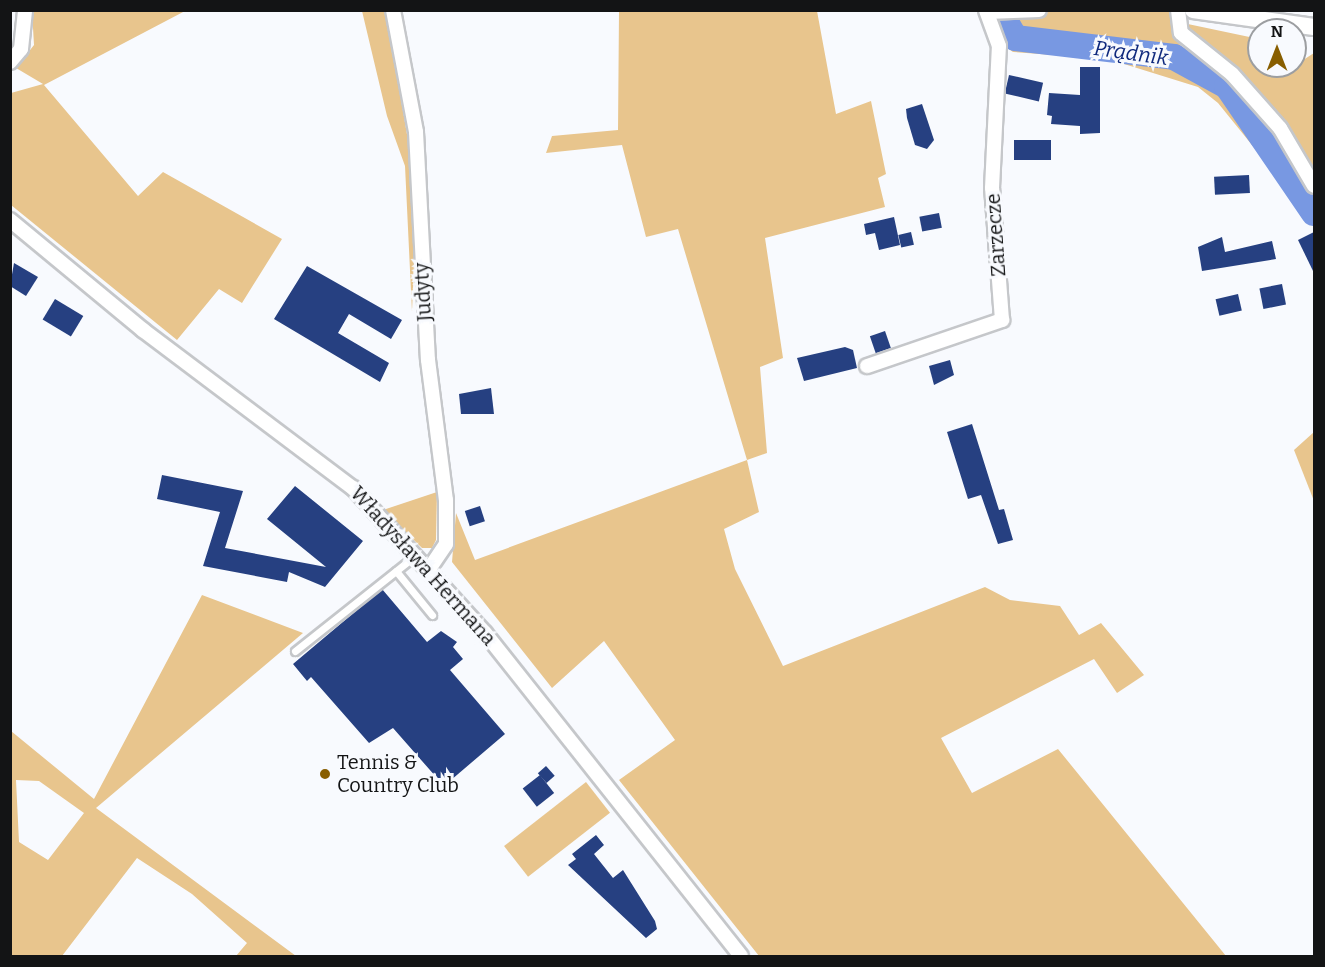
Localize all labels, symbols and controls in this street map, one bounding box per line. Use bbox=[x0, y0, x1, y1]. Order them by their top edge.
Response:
north arrow bbox=[1247, 18, 1307, 78]
text: N bbox=[1271, 22, 1283, 41]
water label: Prądnik bbox=[1092, 35, 1170, 71]
street label: Zarzecze bbox=[981, 193, 1011, 277]
street label: Judyty bbox=[409, 262, 437, 322]
street label: Władysława Hermana bbox=[345, 482, 501, 650]
place label: Tennis & Country Club bbox=[337, 750, 459, 797]
marker: Tennis & Country Club bbox=[318, 767, 332, 781]

